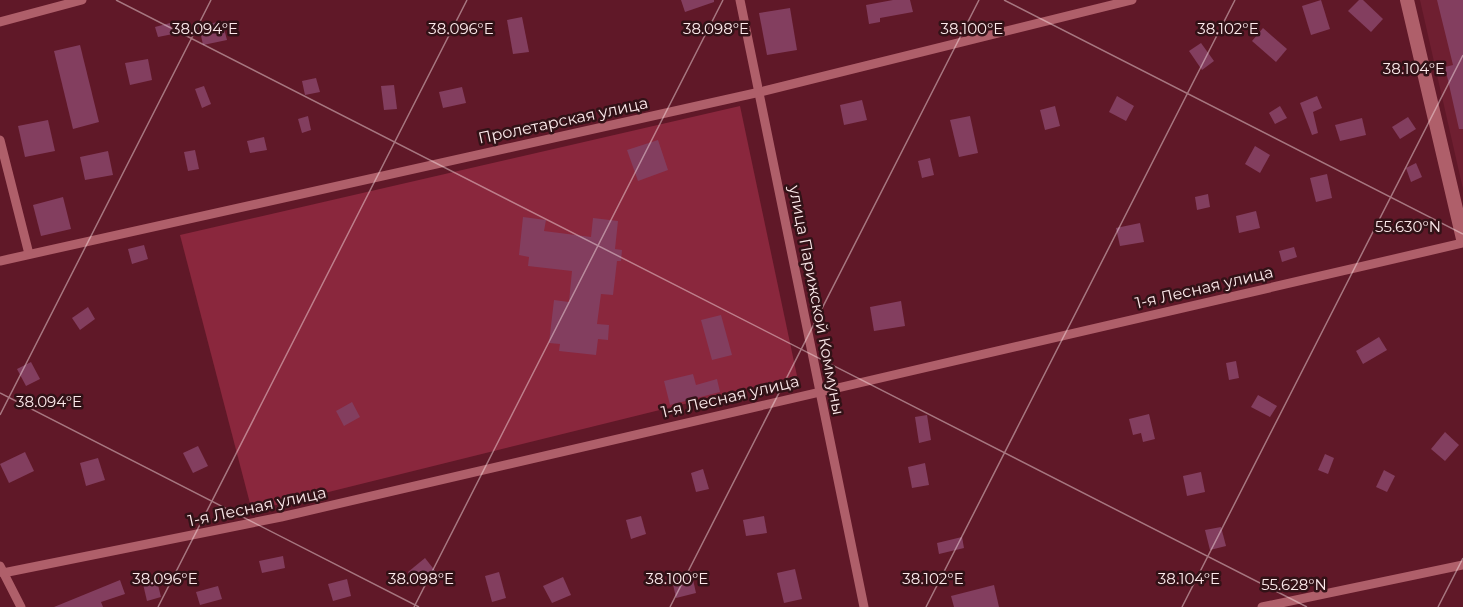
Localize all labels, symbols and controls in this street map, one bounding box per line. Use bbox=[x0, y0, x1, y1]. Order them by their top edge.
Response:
text: 38.094°E bbox=[172, 19, 238, 38]
text: 38.096°E bbox=[428, 19, 494, 38]
text: 38.098°E bbox=[683, 19, 749, 38]
text: 38.100°E bbox=[941, 19, 1003, 38]
text: 38.102°E bbox=[1197, 19, 1259, 38]
text: 38.104°E bbox=[1383, 59, 1445, 78]
street label: Пролетарская улица bbox=[476, 93, 650, 148]
street label: улица Парижской Коммуны bbox=[785, 183, 848, 417]
text: 55.630°N bbox=[1375, 217, 1441, 236]
street label: 1-я Лесная улица bbox=[1133, 262, 1275, 313]
street label: 1-я Лесная улица bbox=[659, 371, 801, 422]
text: 38.094°E bbox=[16, 392, 82, 411]
street label: 1-я Лесная улица bbox=[186, 483, 328, 530]
text: 38.096°E bbox=[132, 569, 198, 588]
text: 38.098°E bbox=[388, 569, 454, 588]
text: 38.100°E bbox=[646, 569, 708, 588]
text: 38.102°E bbox=[902, 569, 964, 588]
text: 38.104°E bbox=[1158, 569, 1220, 588]
text: 55.628°N bbox=[1261, 575, 1327, 594]

